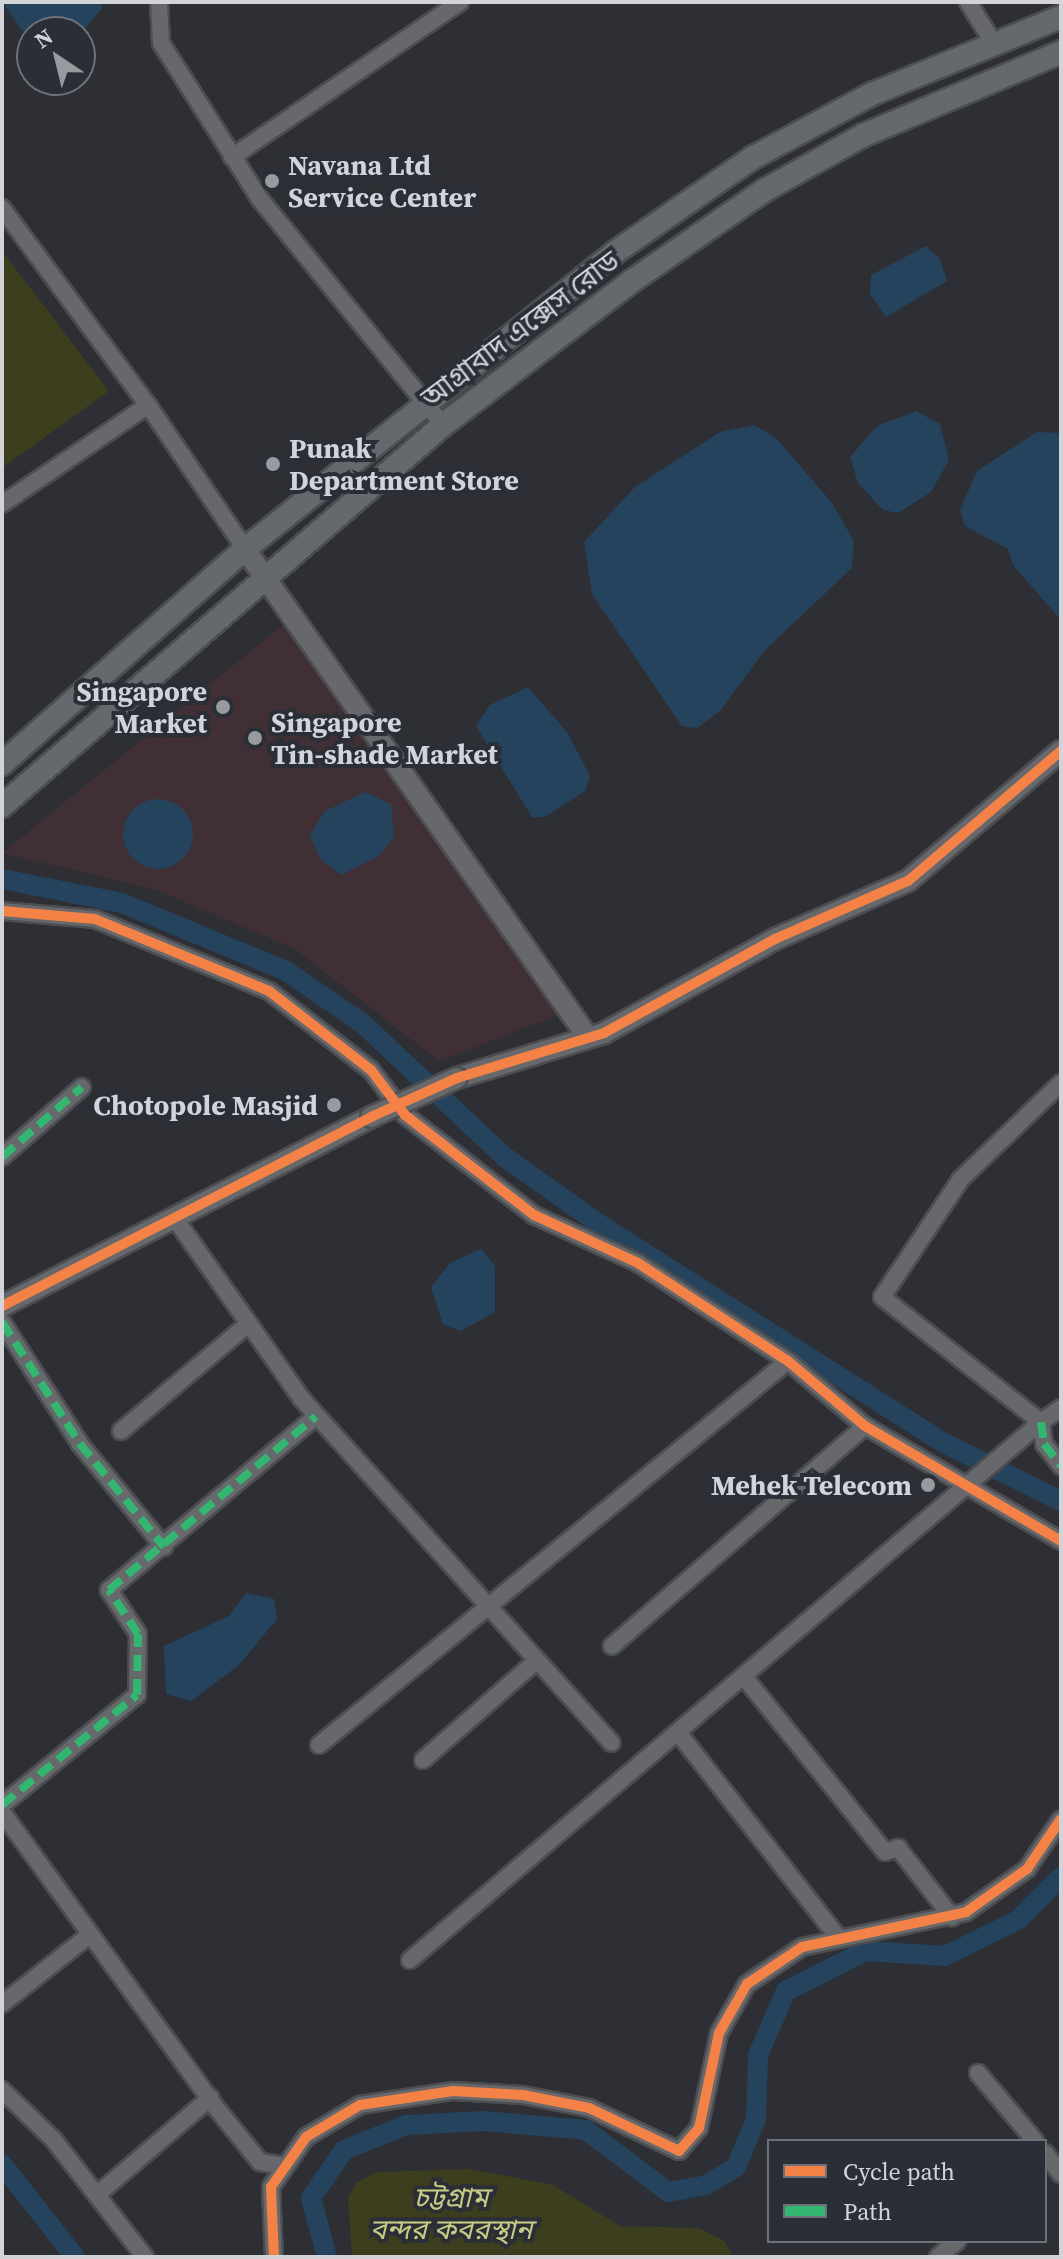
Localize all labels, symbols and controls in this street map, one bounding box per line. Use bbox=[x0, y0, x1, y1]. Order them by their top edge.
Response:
north arrow bbox=[16, 16, 96, 96]
text: N bbox=[28, 21, 59, 55]
place label: Navana Ltd Service Center bbox=[288, 148, 476, 214]
marker: Navana Ltd Service Center bbox=[263, 172, 281, 190]
street label: আগ্রাবাদ এক্সেস রোড bbox=[414, 244, 626, 414]
place label: Punak Department Store bbox=[289, 431, 519, 497]
marker: Punak Department Store bbox=[264, 455, 282, 473]
place label: Singapore Market bbox=[76, 674, 207, 740]
marker: Singapore Market bbox=[214, 698, 232, 716]
place label: Singapore Tin-shade Market bbox=[271, 705, 498, 771]
marker: Singapore Tin-shade Market bbox=[246, 729, 264, 747]
place label: Chotopole Masjid bbox=[93, 1088, 318, 1122]
marker: Chotopole Masjid bbox=[325, 1096, 343, 1114]
place label: Mehek Telecom bbox=[711, 1468, 912, 1502]
marker: Mehek Telecom bbox=[919, 1476, 937, 1494]
legend bbox=[767, 2139, 1047, 2243]
text: Cycle path bbox=[843, 2155, 955, 2188]
park label: চট্টগ্রাম বন্দর কবরস্থান bbox=[370, 2180, 532, 2246]
text: Path bbox=[843, 2195, 892, 2228]

